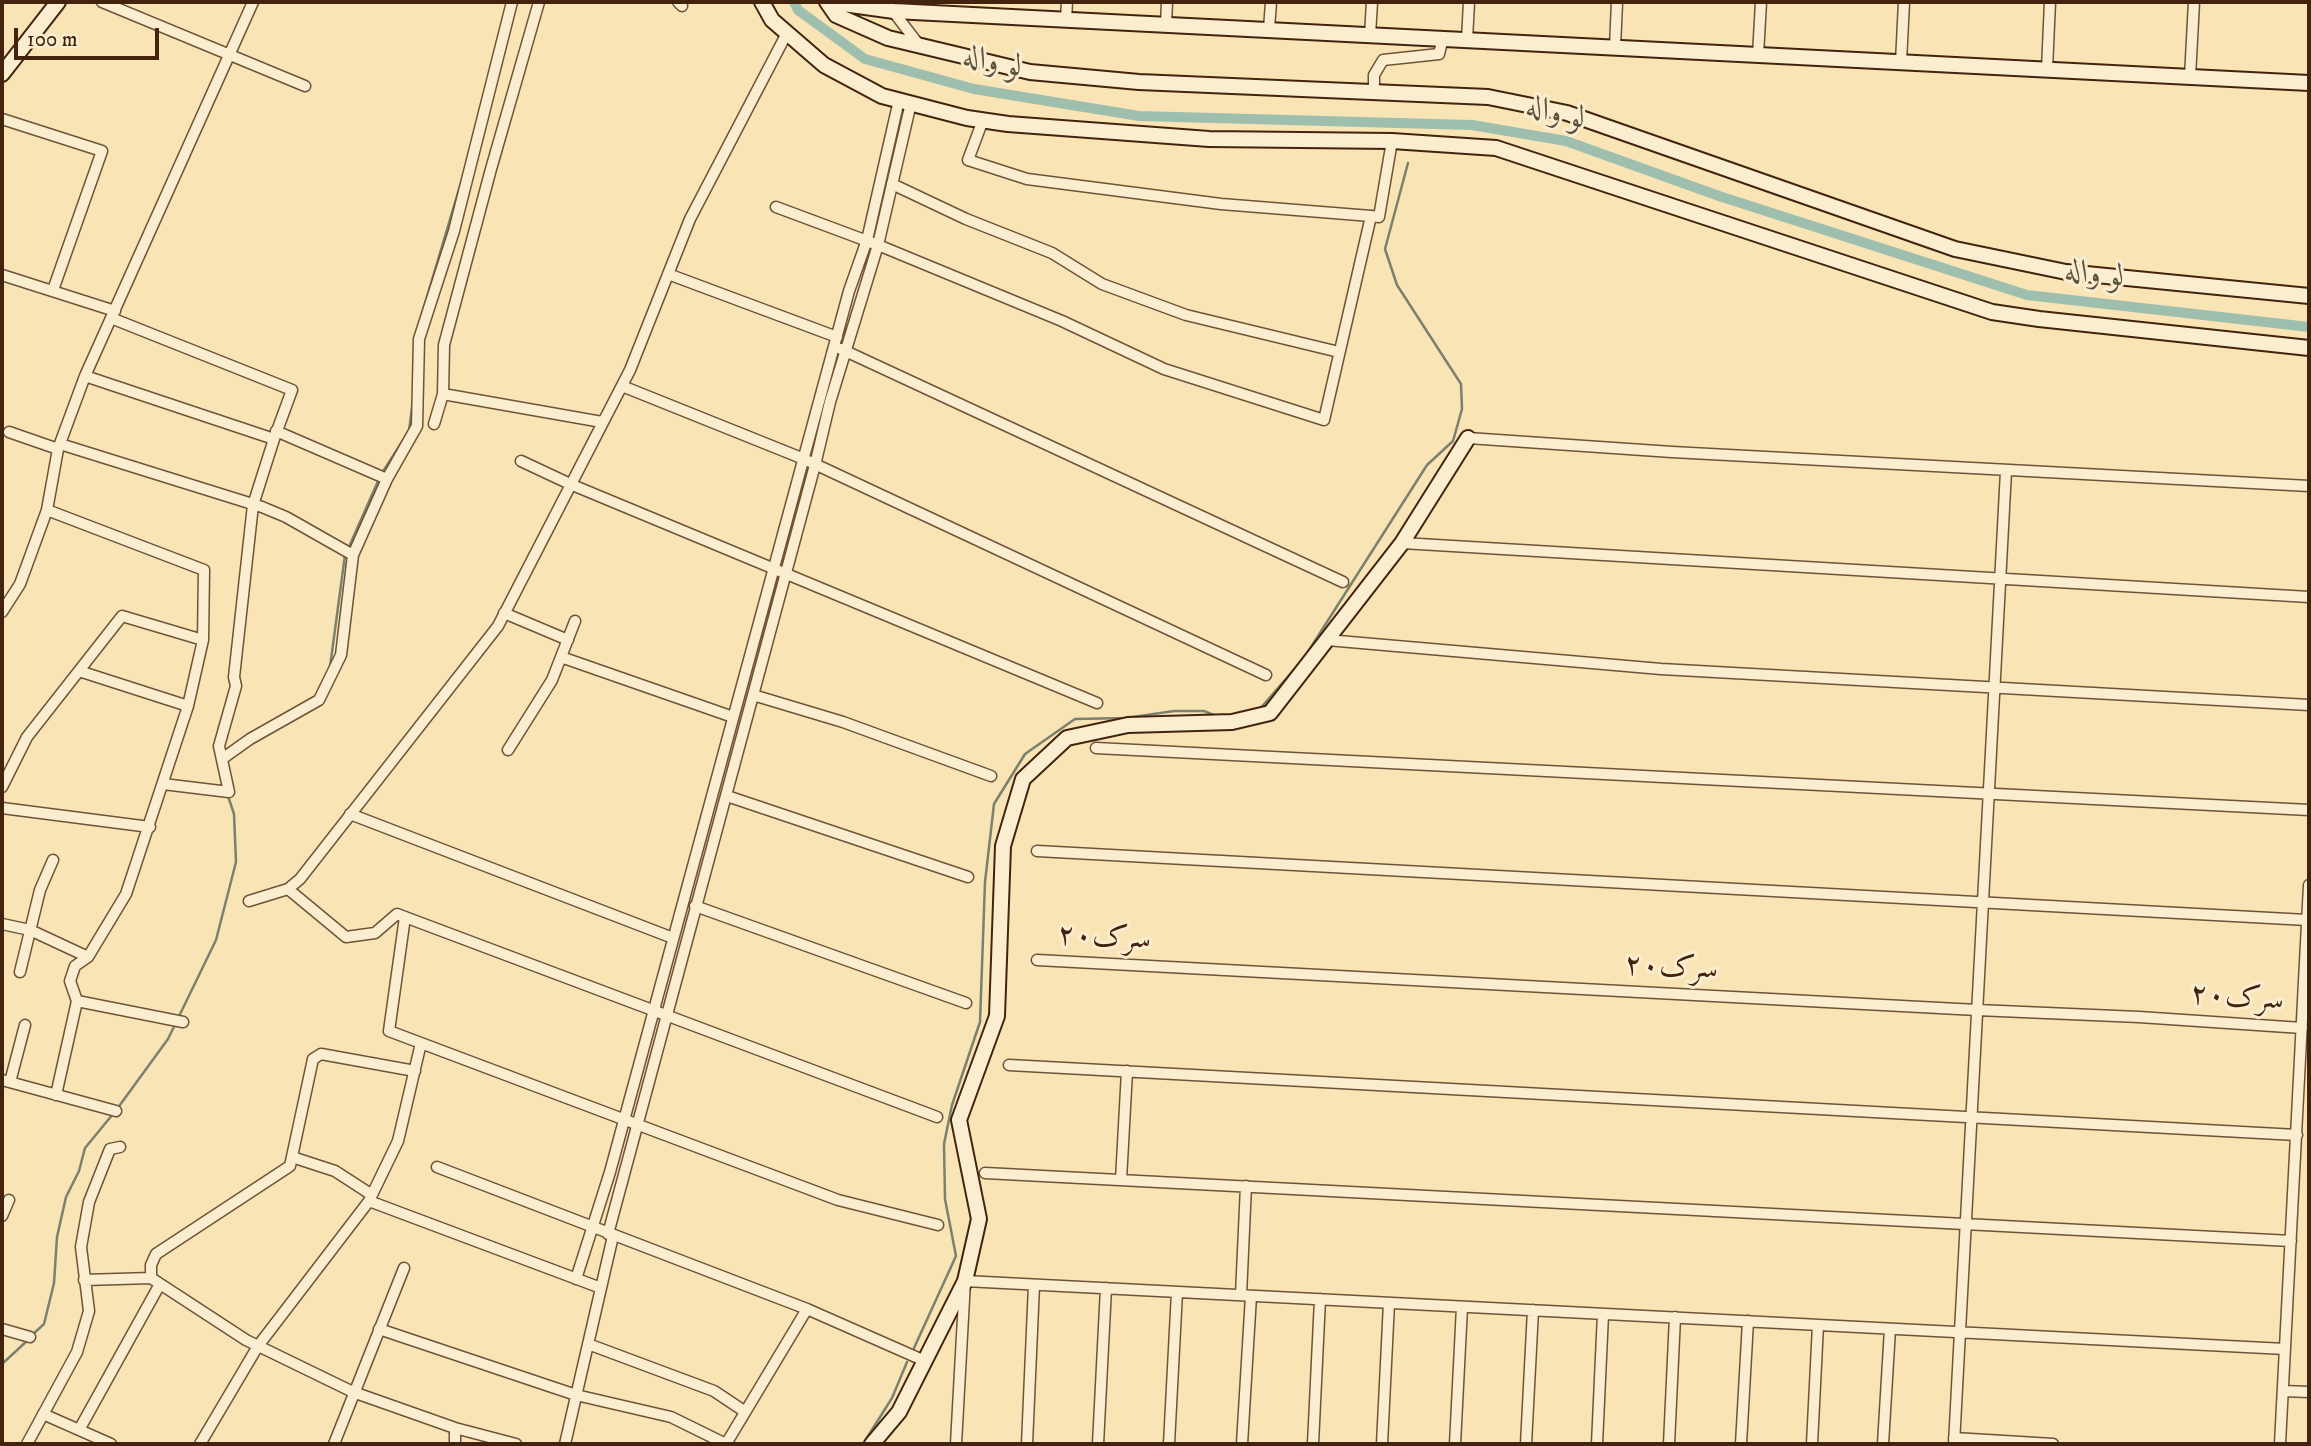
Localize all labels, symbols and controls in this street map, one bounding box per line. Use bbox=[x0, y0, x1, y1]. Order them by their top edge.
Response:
scale bar bbox=[18, 14, 163, 58]
text: 100 m bbox=[27, 27, 78, 53]
water label: لو واله bbox=[959, 39, 1027, 89]
water label: لو واله bbox=[1522, 89, 1590, 141]
water label: لو واله bbox=[2063, 254, 2127, 298]
street label: سرک۲۰ bbox=[1056, 919, 1152, 959]
street label: سرک۲۰ bbox=[1623, 949, 1719, 989]
street label: سرک۲۰ bbox=[2189, 978, 2285, 1020]

